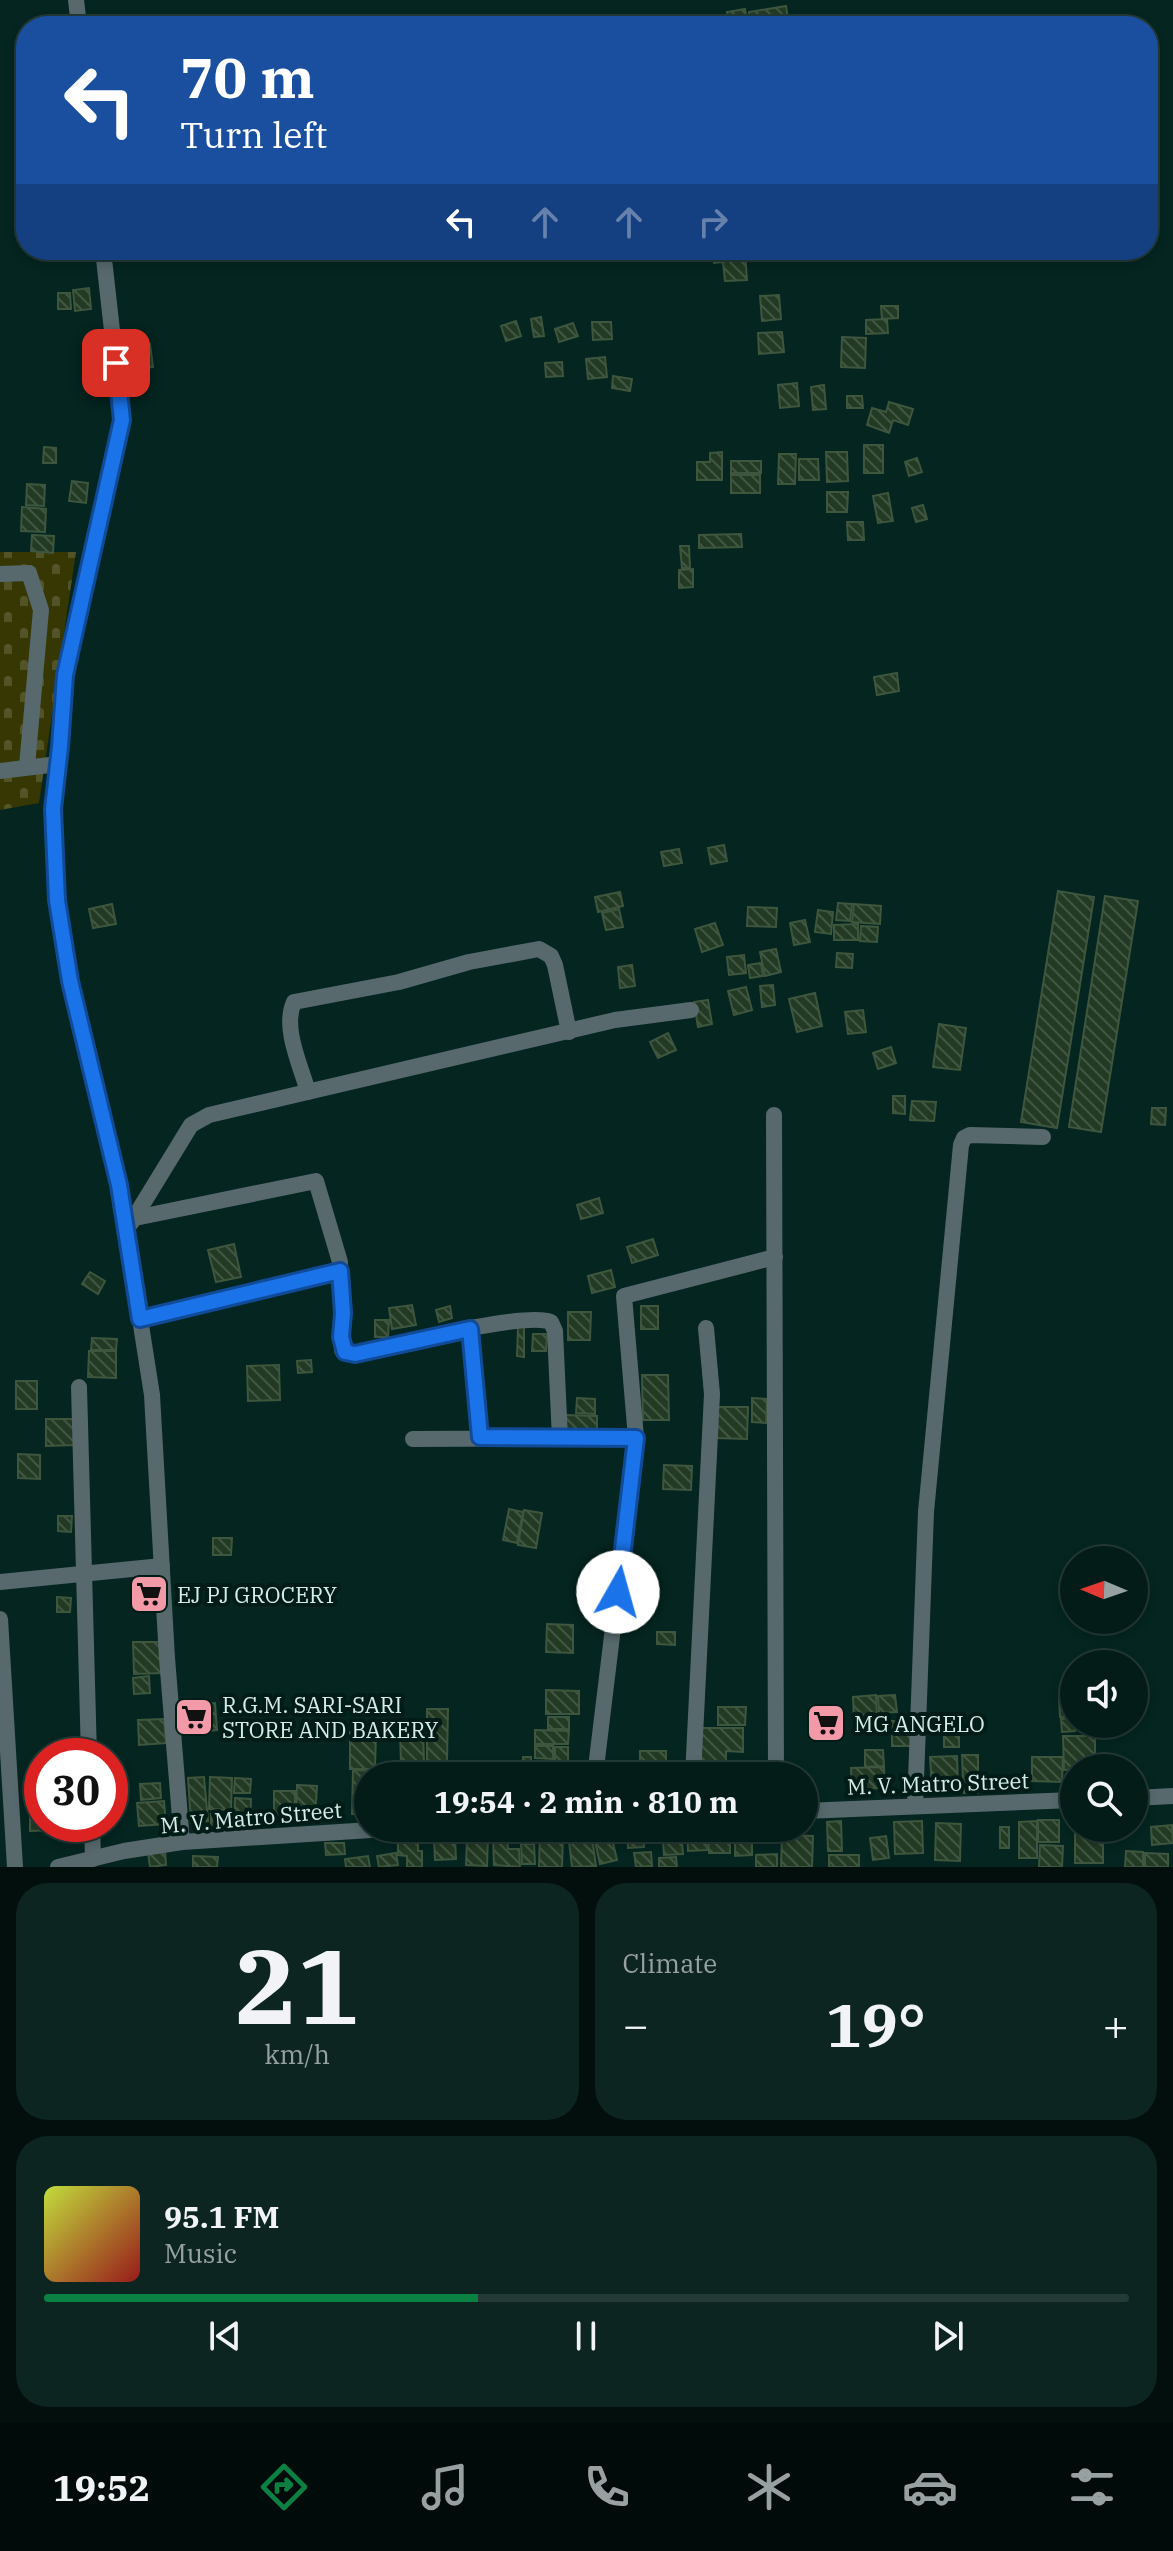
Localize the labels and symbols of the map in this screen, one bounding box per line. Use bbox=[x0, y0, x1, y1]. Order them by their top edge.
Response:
pin bbox=[82, 329, 150, 397]
north arrow bbox=[1060, 1546, 1148, 1634]
position arrow bbox=[576, 1550, 660, 1634]
supermarket icon: EJ PJ GROCERY bbox=[128, 1573, 170, 1615]
place label: EJ PJ GROCERY bbox=[177, 1580, 337, 1609]
place label: R.G.M. SARI-SARI STORE AND BAKERY bbox=[222, 1690, 438, 1744]
supermarket icon: R.G.M. SARI-SARI STORE AND BAKERY bbox=[173, 1696, 215, 1738]
supermarket icon: MG ANGELO bbox=[805, 1702, 847, 1744]
place label: MG ANGELO bbox=[854, 1709, 985, 1738]
speed limit sign: 30 bbox=[24, 1738, 128, 1842]
street label: M. V. Matro Street bbox=[847, 1765, 1030, 1801]
street label: M. V. Matro Street bbox=[159, 1795, 343, 1839]

